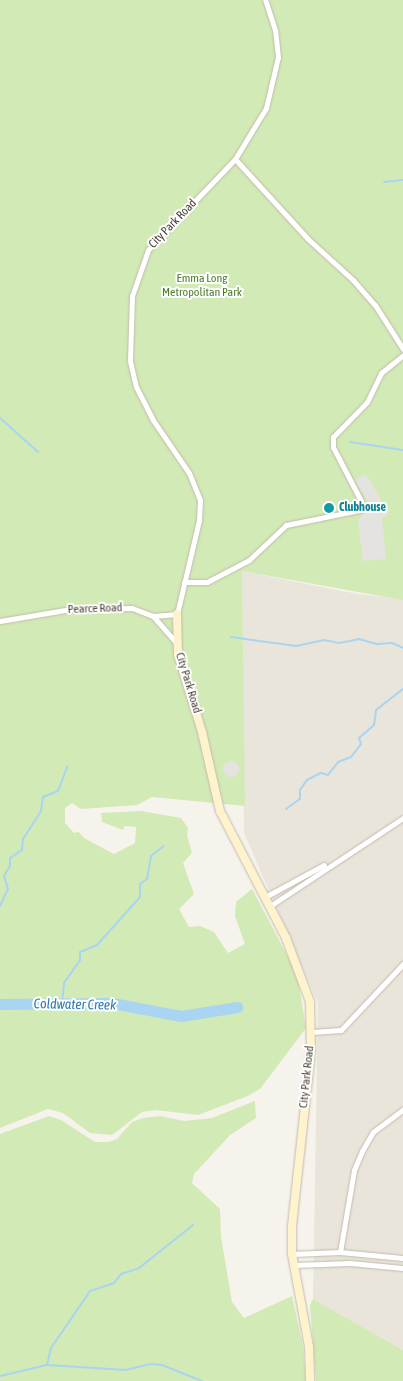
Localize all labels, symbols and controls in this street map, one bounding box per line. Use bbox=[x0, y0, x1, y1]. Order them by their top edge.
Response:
street label: City Park Road bbox=[146, 196, 200, 252]
park label: Emma Long Metropolitan Park bbox=[162, 272, 242, 300]
place label: Clubhouse bbox=[339, 501, 386, 515]
marker: Clubhouse bbox=[323, 502, 335, 514]
street label: Pearce Road bbox=[67, 601, 123, 617]
street label: City Park Road bbox=[172, 651, 204, 715]
water label: Coldwater Creek bbox=[34, 995, 116, 1013]
street label: City Park Road bbox=[297, 1045, 317, 1109]

